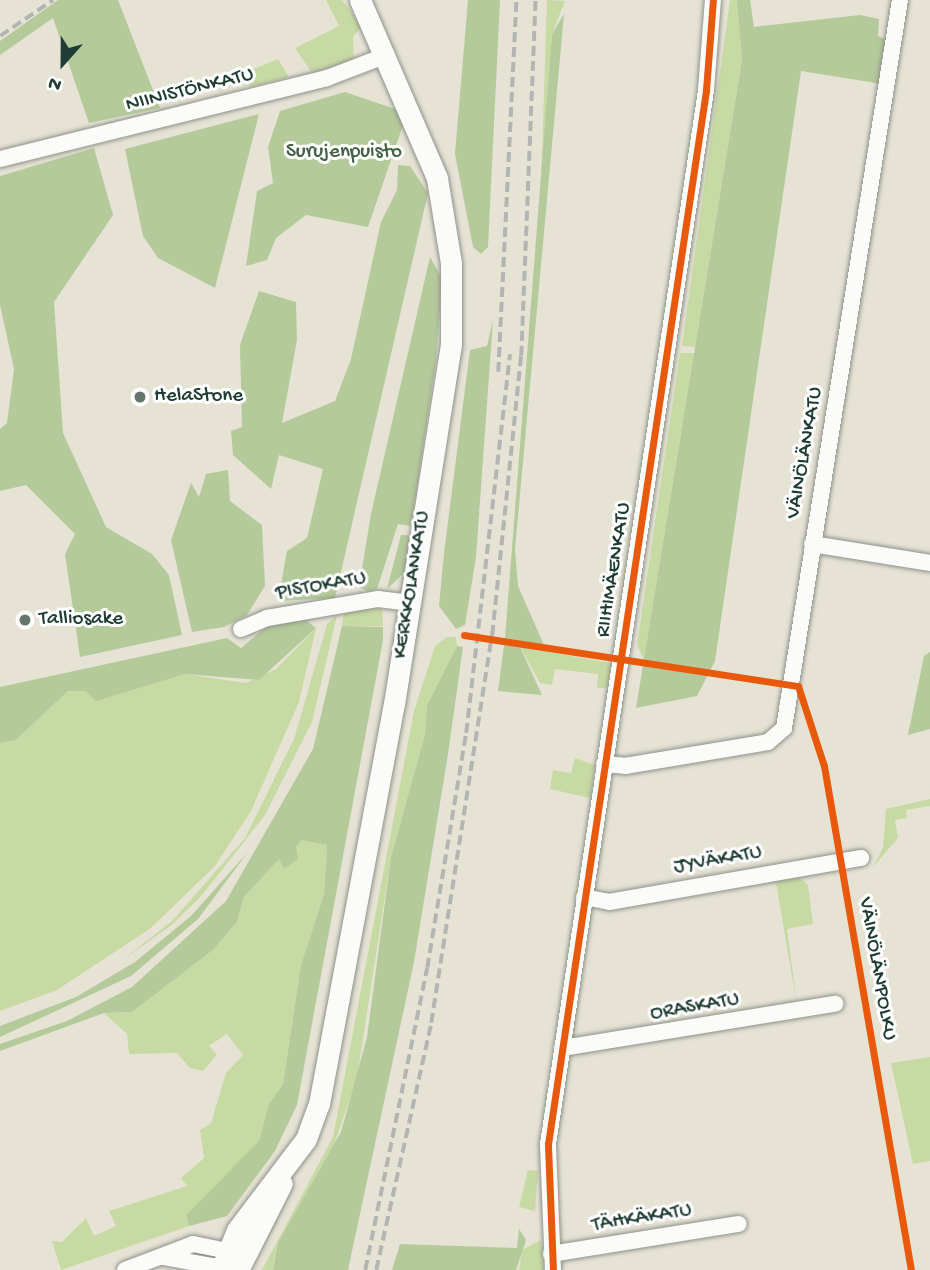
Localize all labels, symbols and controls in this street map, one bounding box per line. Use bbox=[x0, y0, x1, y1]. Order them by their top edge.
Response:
north arrow bbox=[28, 28, 98, 98]
street label: NIINISTÖNKATU bbox=[123, 63, 257, 119]
text: N bbox=[45, 70, 65, 96]
park label: Surujenpuisto bbox=[286, 140, 402, 166]
place label: HelaStone bbox=[154, 384, 243, 410]
street label: VÄINÖLÄNKATU bbox=[782, 385, 830, 521]
marker: HelaStone bbox=[132, 389, 148, 405]
street label: RIIHIMÄENKATU bbox=[592, 501, 638, 639]
street label: KERKKOLANKATU bbox=[389, 509, 437, 661]
street label: PISTOKATU bbox=[274, 567, 368, 607]
place label: Talliosake bbox=[39, 607, 123, 633]
marker: Talliosake bbox=[17, 612, 33, 628]
street label: JYVÄKATU bbox=[672, 841, 764, 881]
street label: VÄINÖLÄNPOLKU bbox=[851, 895, 901, 1043]
street label: ORASKATU bbox=[649, 988, 741, 1028]
street label: TÄHKÄKATU bbox=[590, 1199, 694, 1239]

